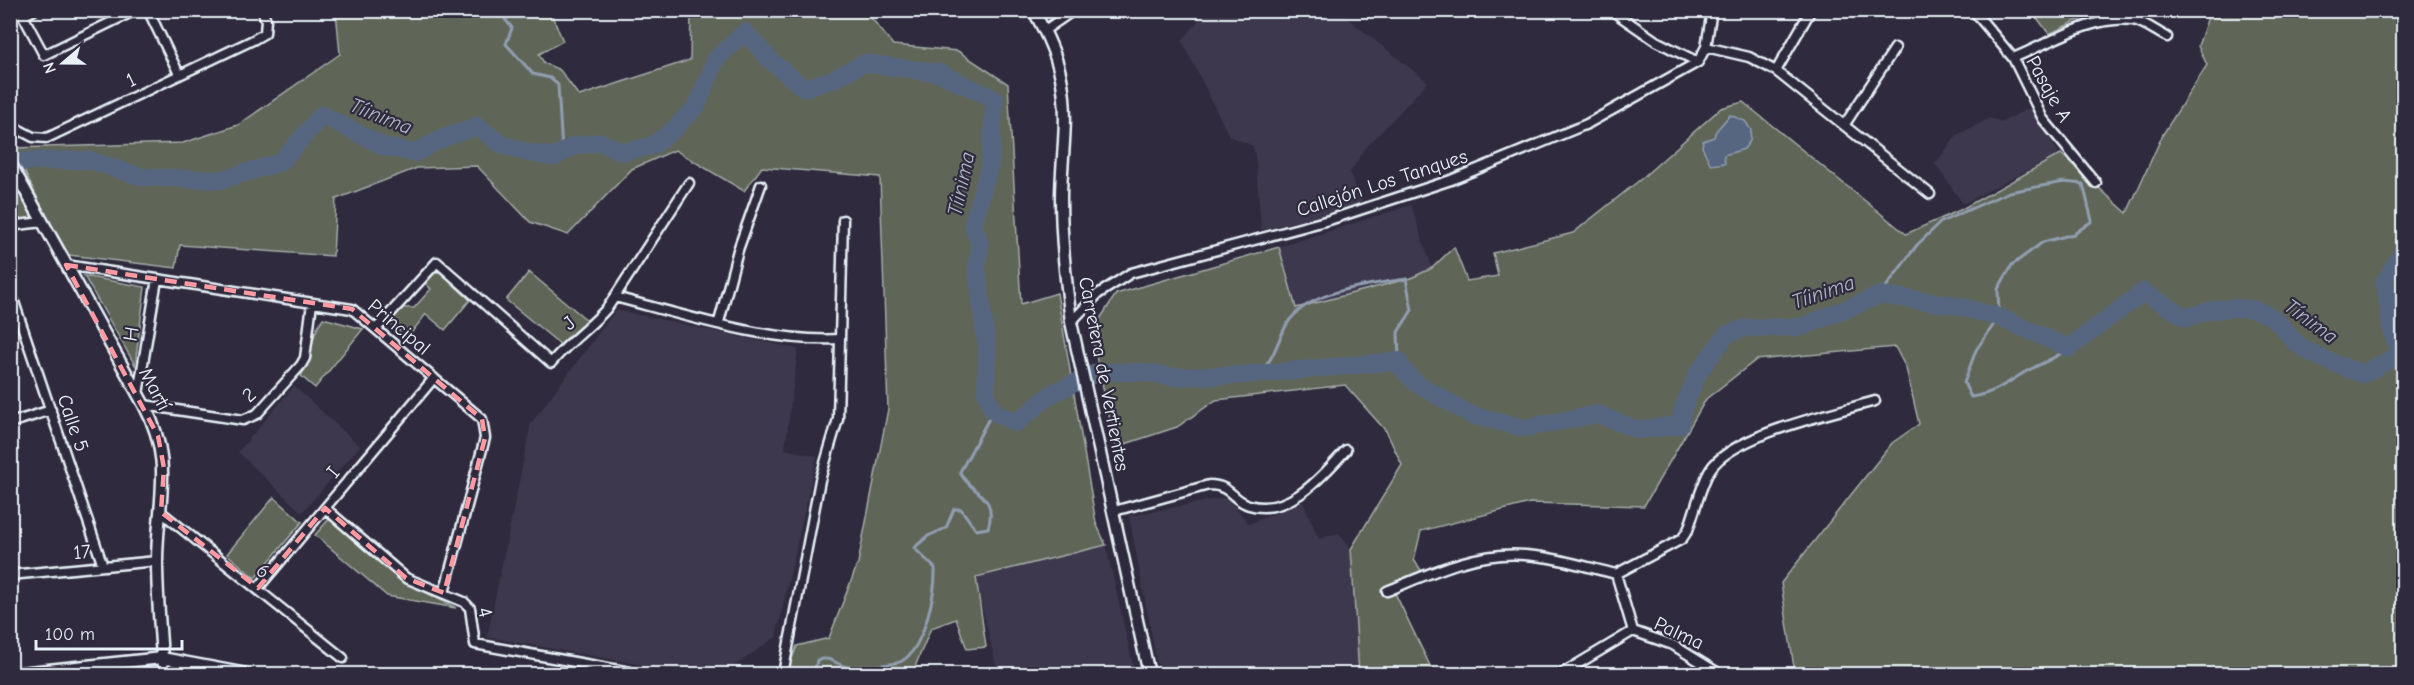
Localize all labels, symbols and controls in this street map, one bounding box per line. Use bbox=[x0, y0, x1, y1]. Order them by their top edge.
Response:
north arrow bbox=[33, 33, 93, 93]
street label: Pasaje A bbox=[2021, 52, 2077, 127]
text: N bbox=[40, 60, 60, 76]
street label: 1 bbox=[122, 68, 140, 92]
water label: Tíinima bbox=[346, 93, 416, 139]
street label: Callejón Los Tanques bbox=[1294, 145, 1470, 221]
water label: Tíinima bbox=[943, 150, 980, 218]
water label: Tíinima bbox=[1788, 270, 1858, 314]
street label: Carretera de Vertientes bbox=[1074, 275, 1134, 473]
street label: Principal bbox=[363, 294, 435, 360]
water label: Tínima bbox=[2280, 294, 2343, 349]
street label: J bbox=[558, 311, 580, 335]
street label: H bbox=[118, 325, 144, 343]
street label: Martí bbox=[134, 364, 176, 415]
street label: 2 bbox=[237, 383, 261, 407]
street label: Calle 5 bbox=[53, 391, 93, 455]
street label: I bbox=[322, 461, 344, 482]
street label: 17 bbox=[72, 540, 92, 564]
street label: 6 bbox=[252, 559, 274, 583]
street label: 4 bbox=[473, 604, 497, 620]
street label: Palma bbox=[1651, 612, 1707, 654]
scale bar bbox=[36, 613, 182, 651]
text: 100 m bbox=[45, 624, 95, 645]

